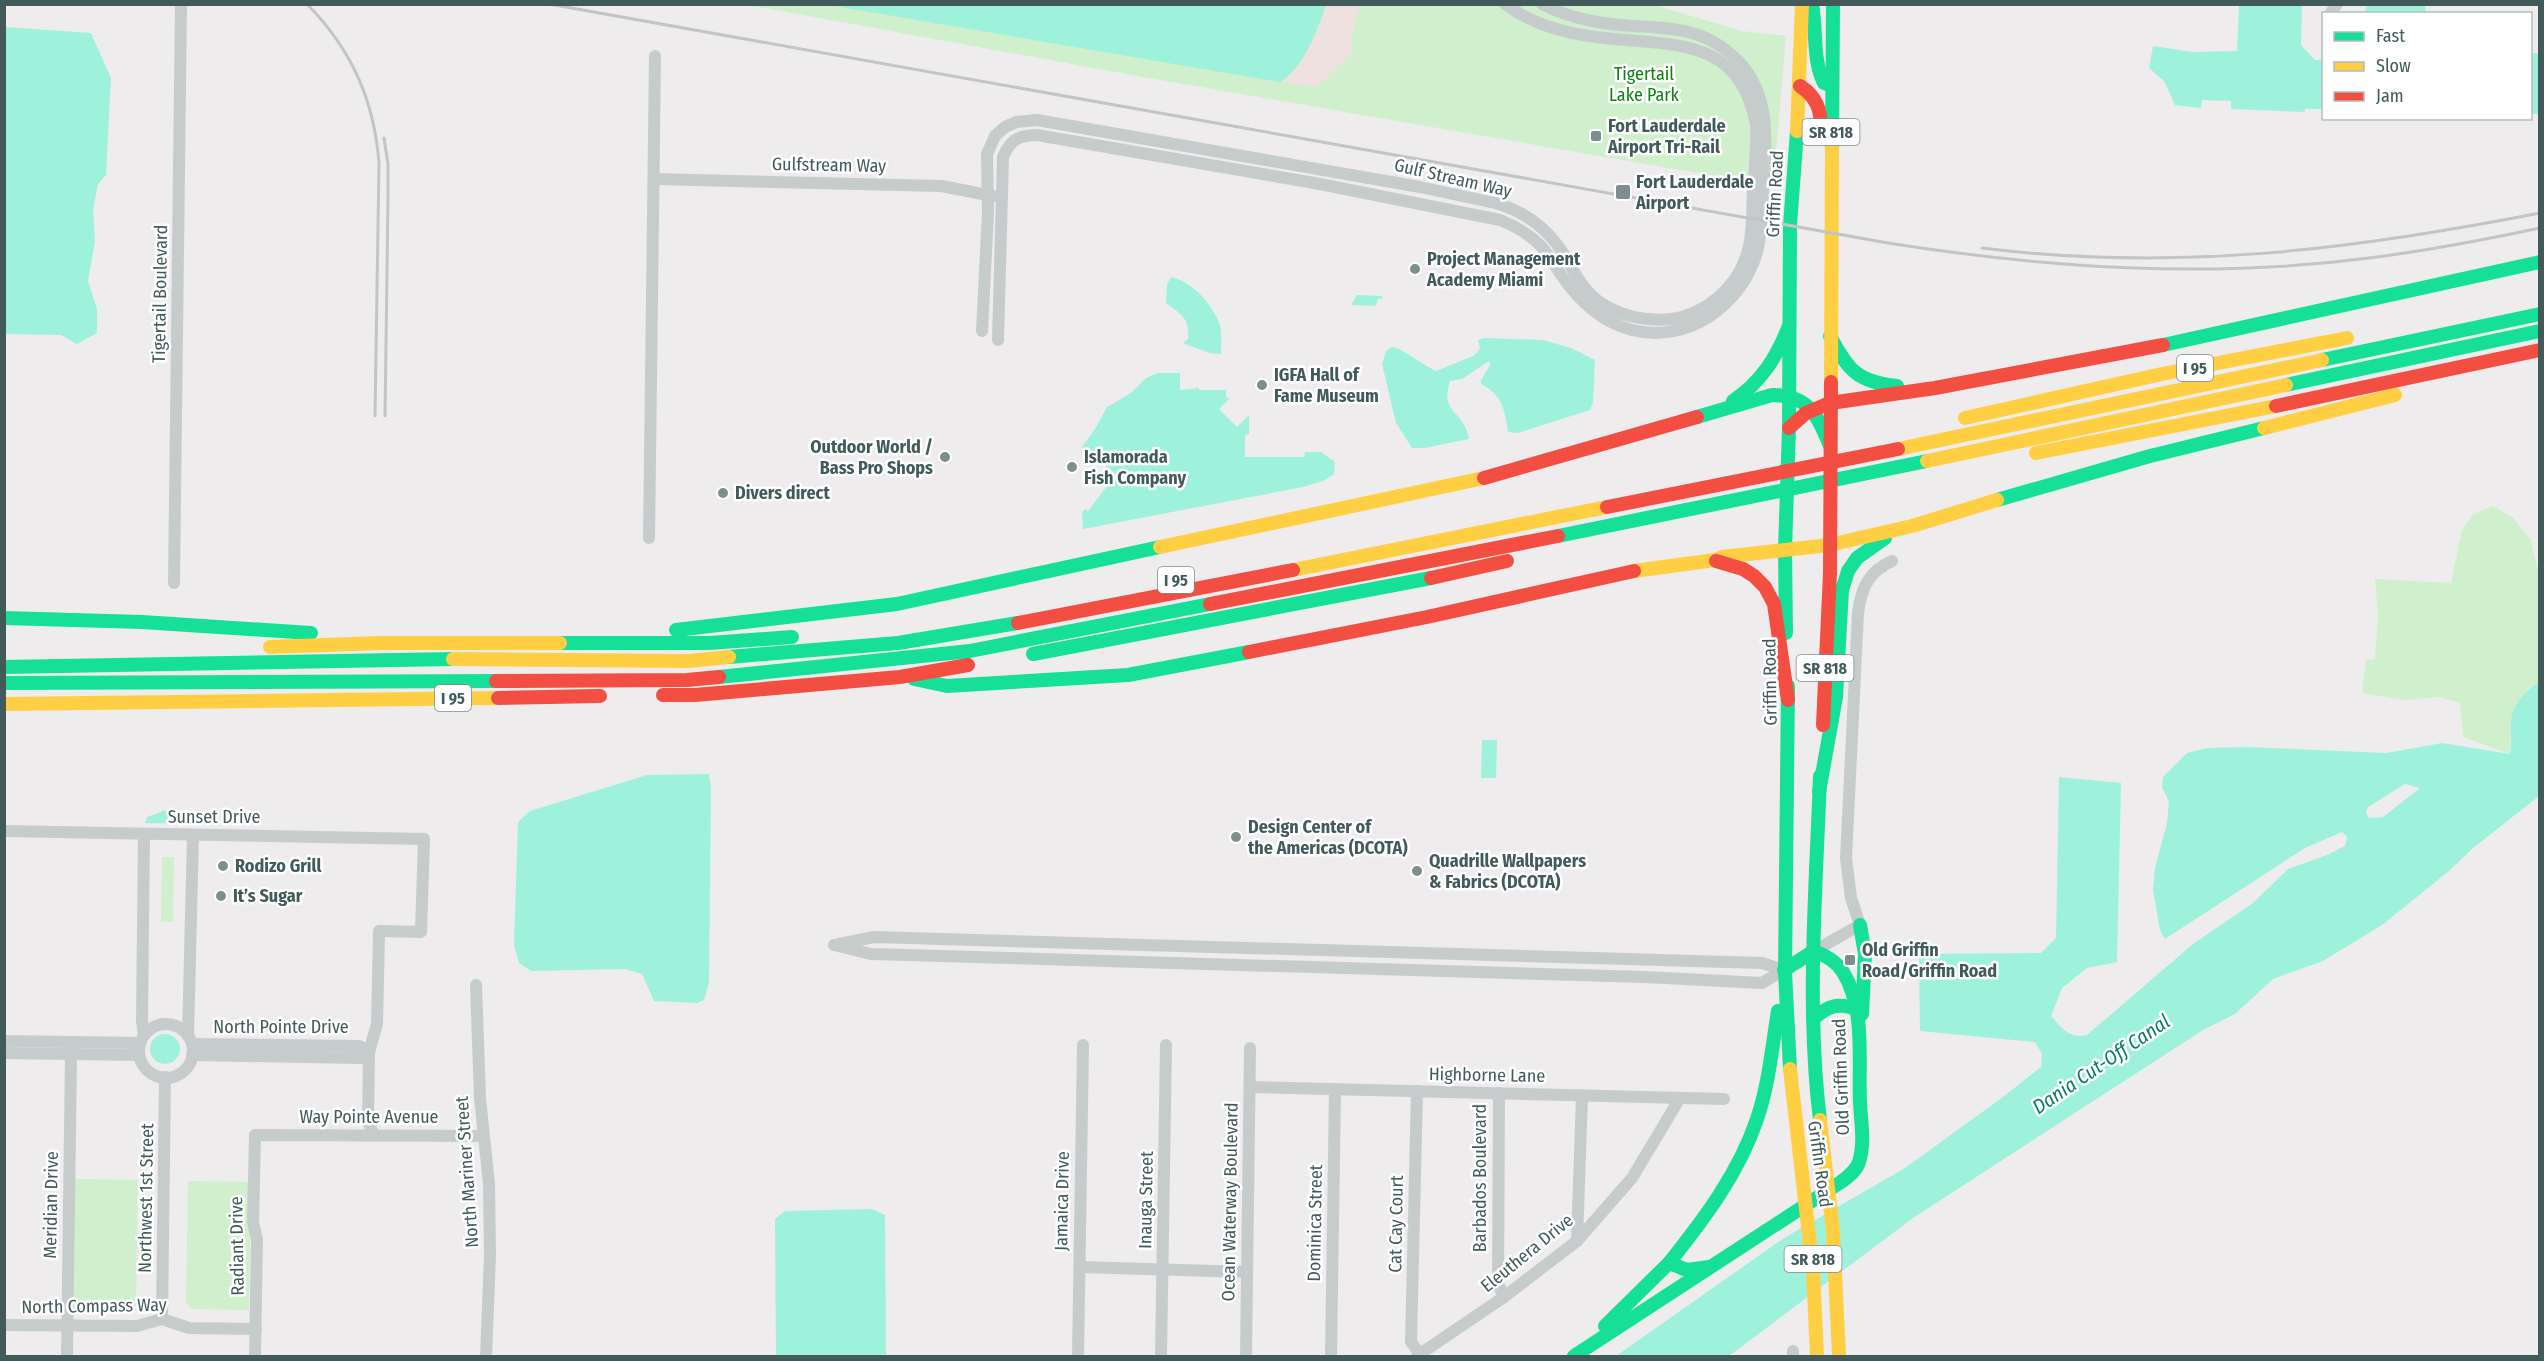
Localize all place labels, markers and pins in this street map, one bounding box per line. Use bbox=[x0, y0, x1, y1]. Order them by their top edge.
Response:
place label: Fort Lauderdale Airport Tri-Rail bbox=[1607, 115, 1726, 158]
marker: Fort Lauderdale Airport Tri-Rail bbox=[1589, 129, 1603, 143]
place label: Fort Lauderdale Airport bbox=[1635, 171, 1754, 214]
marker: Fort Lauderdale Airport bbox=[1614, 183, 1632, 201]
place label: Project Management Academy Miami bbox=[1426, 248, 1581, 291]
marker: Project Management Academy Miami bbox=[1408, 262, 1422, 276]
place label: IGFA Hall of Fame Museum bbox=[1274, 364, 1379, 407]
marker: IGFA Hall of Fame Museum bbox=[1255, 378, 1269, 392]
place label: Outdoor World / Bass Pro Shops bbox=[810, 436, 933, 479]
place label: Islamorada Fish Company bbox=[1084, 446, 1187, 489]
marker: Outdoor World / Bass Pro Shops bbox=[938, 450, 952, 464]
marker: Islamorada Fish Company bbox=[1065, 460, 1079, 474]
place label: Divers direct bbox=[735, 482, 830, 504]
marker: Divers direct bbox=[716, 486, 730, 500]
place label: Design Center of the Americas (DCOTA) bbox=[1248, 816, 1408, 859]
marker: Design Center of the Americas (DCOTA) bbox=[1229, 830, 1243, 844]
place label: Quadrille Wallpapers & Fabrics (DCOTA) bbox=[1429, 850, 1586, 893]
place label: Rodizo Grill bbox=[235, 855, 321, 877]
marker: Rodizo Grill bbox=[216, 859, 230, 873]
marker: Quadrille Wallpapers & Fabrics (DCOTA) bbox=[1410, 864, 1424, 878]
place label: It’s Sugar bbox=[233, 885, 303, 907]
marker: It’s Sugar bbox=[214, 889, 228, 903]
place label: Old Griffin Road/Griffin Road bbox=[1862, 939, 1997, 982]
marker: Old Griffin Road/Griffin Road bbox=[1843, 953, 1857, 967]

